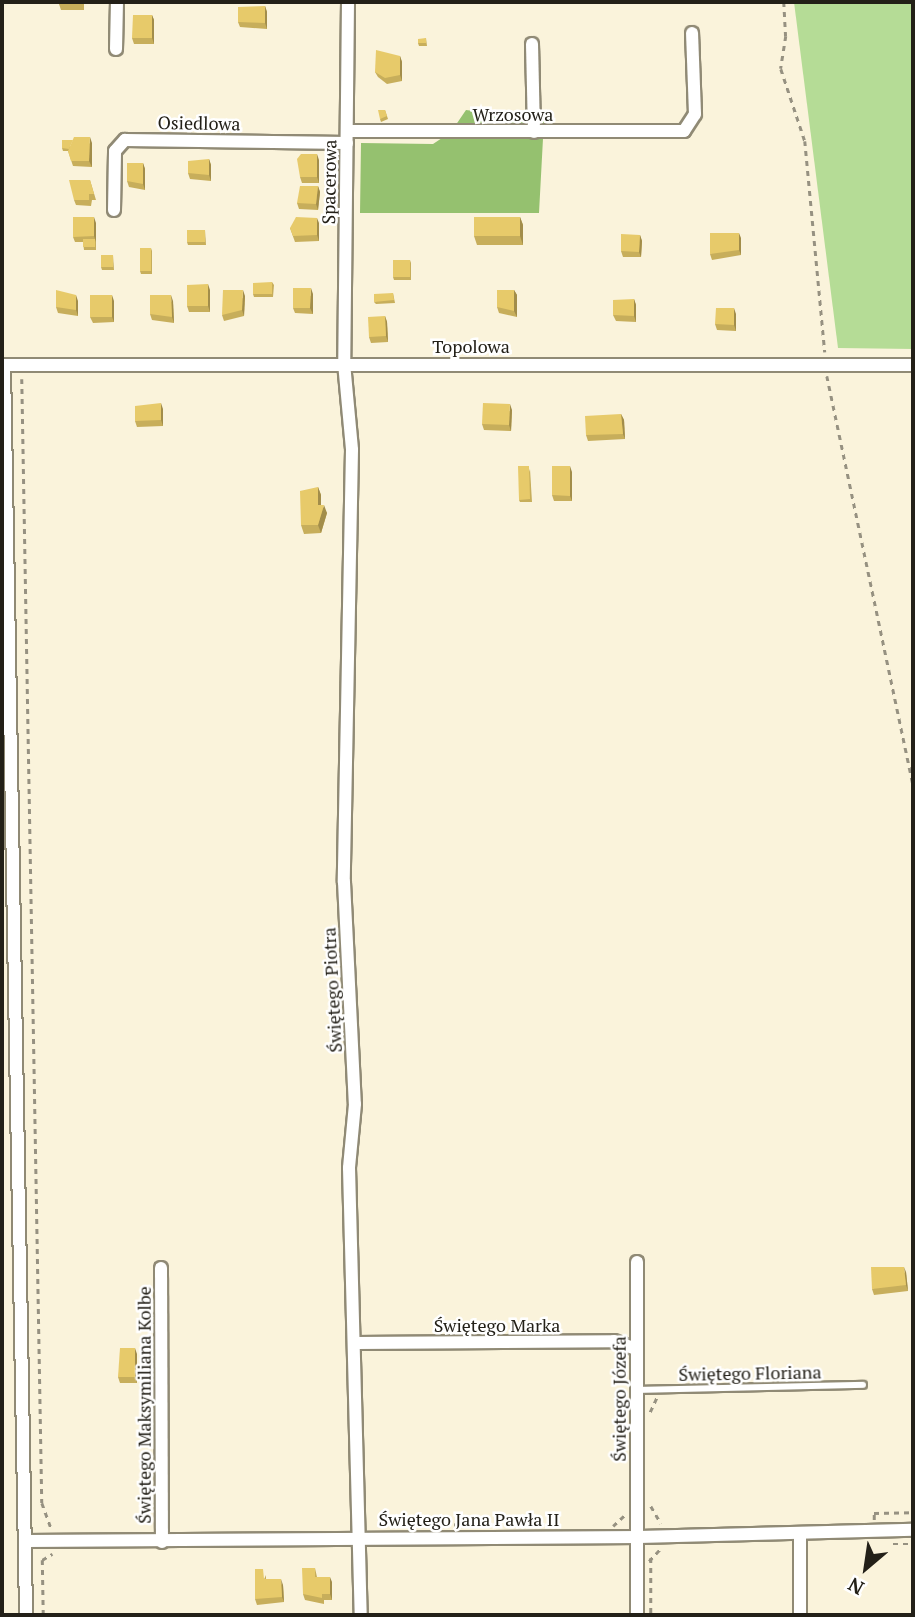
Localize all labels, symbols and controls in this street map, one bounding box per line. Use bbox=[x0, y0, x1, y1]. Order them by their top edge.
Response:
street label: Wrzosowa bbox=[473, 103, 553, 125]
street label: Osiedlowa bbox=[157, 111, 241, 135]
street label: Spacerowa bbox=[317, 139, 341, 225]
street label: Topolowa bbox=[432, 335, 510, 357]
street label: Świętego Piotra bbox=[318, 927, 346, 1053]
street label: Świętego Maksymiliana Kolbe bbox=[133, 1286, 155, 1524]
street label: Świętego Marka bbox=[434, 1314, 560, 1336]
street label: Świętego Józefa bbox=[608, 1336, 630, 1462]
street label: Świętego Floriana bbox=[678, 1361, 822, 1385]
street label: Świętego Jana Pawła II bbox=[378, 1508, 560, 1530]
north arrow bbox=[831, 1533, 901, 1603]
text: N bbox=[843, 1572, 868, 1601]

